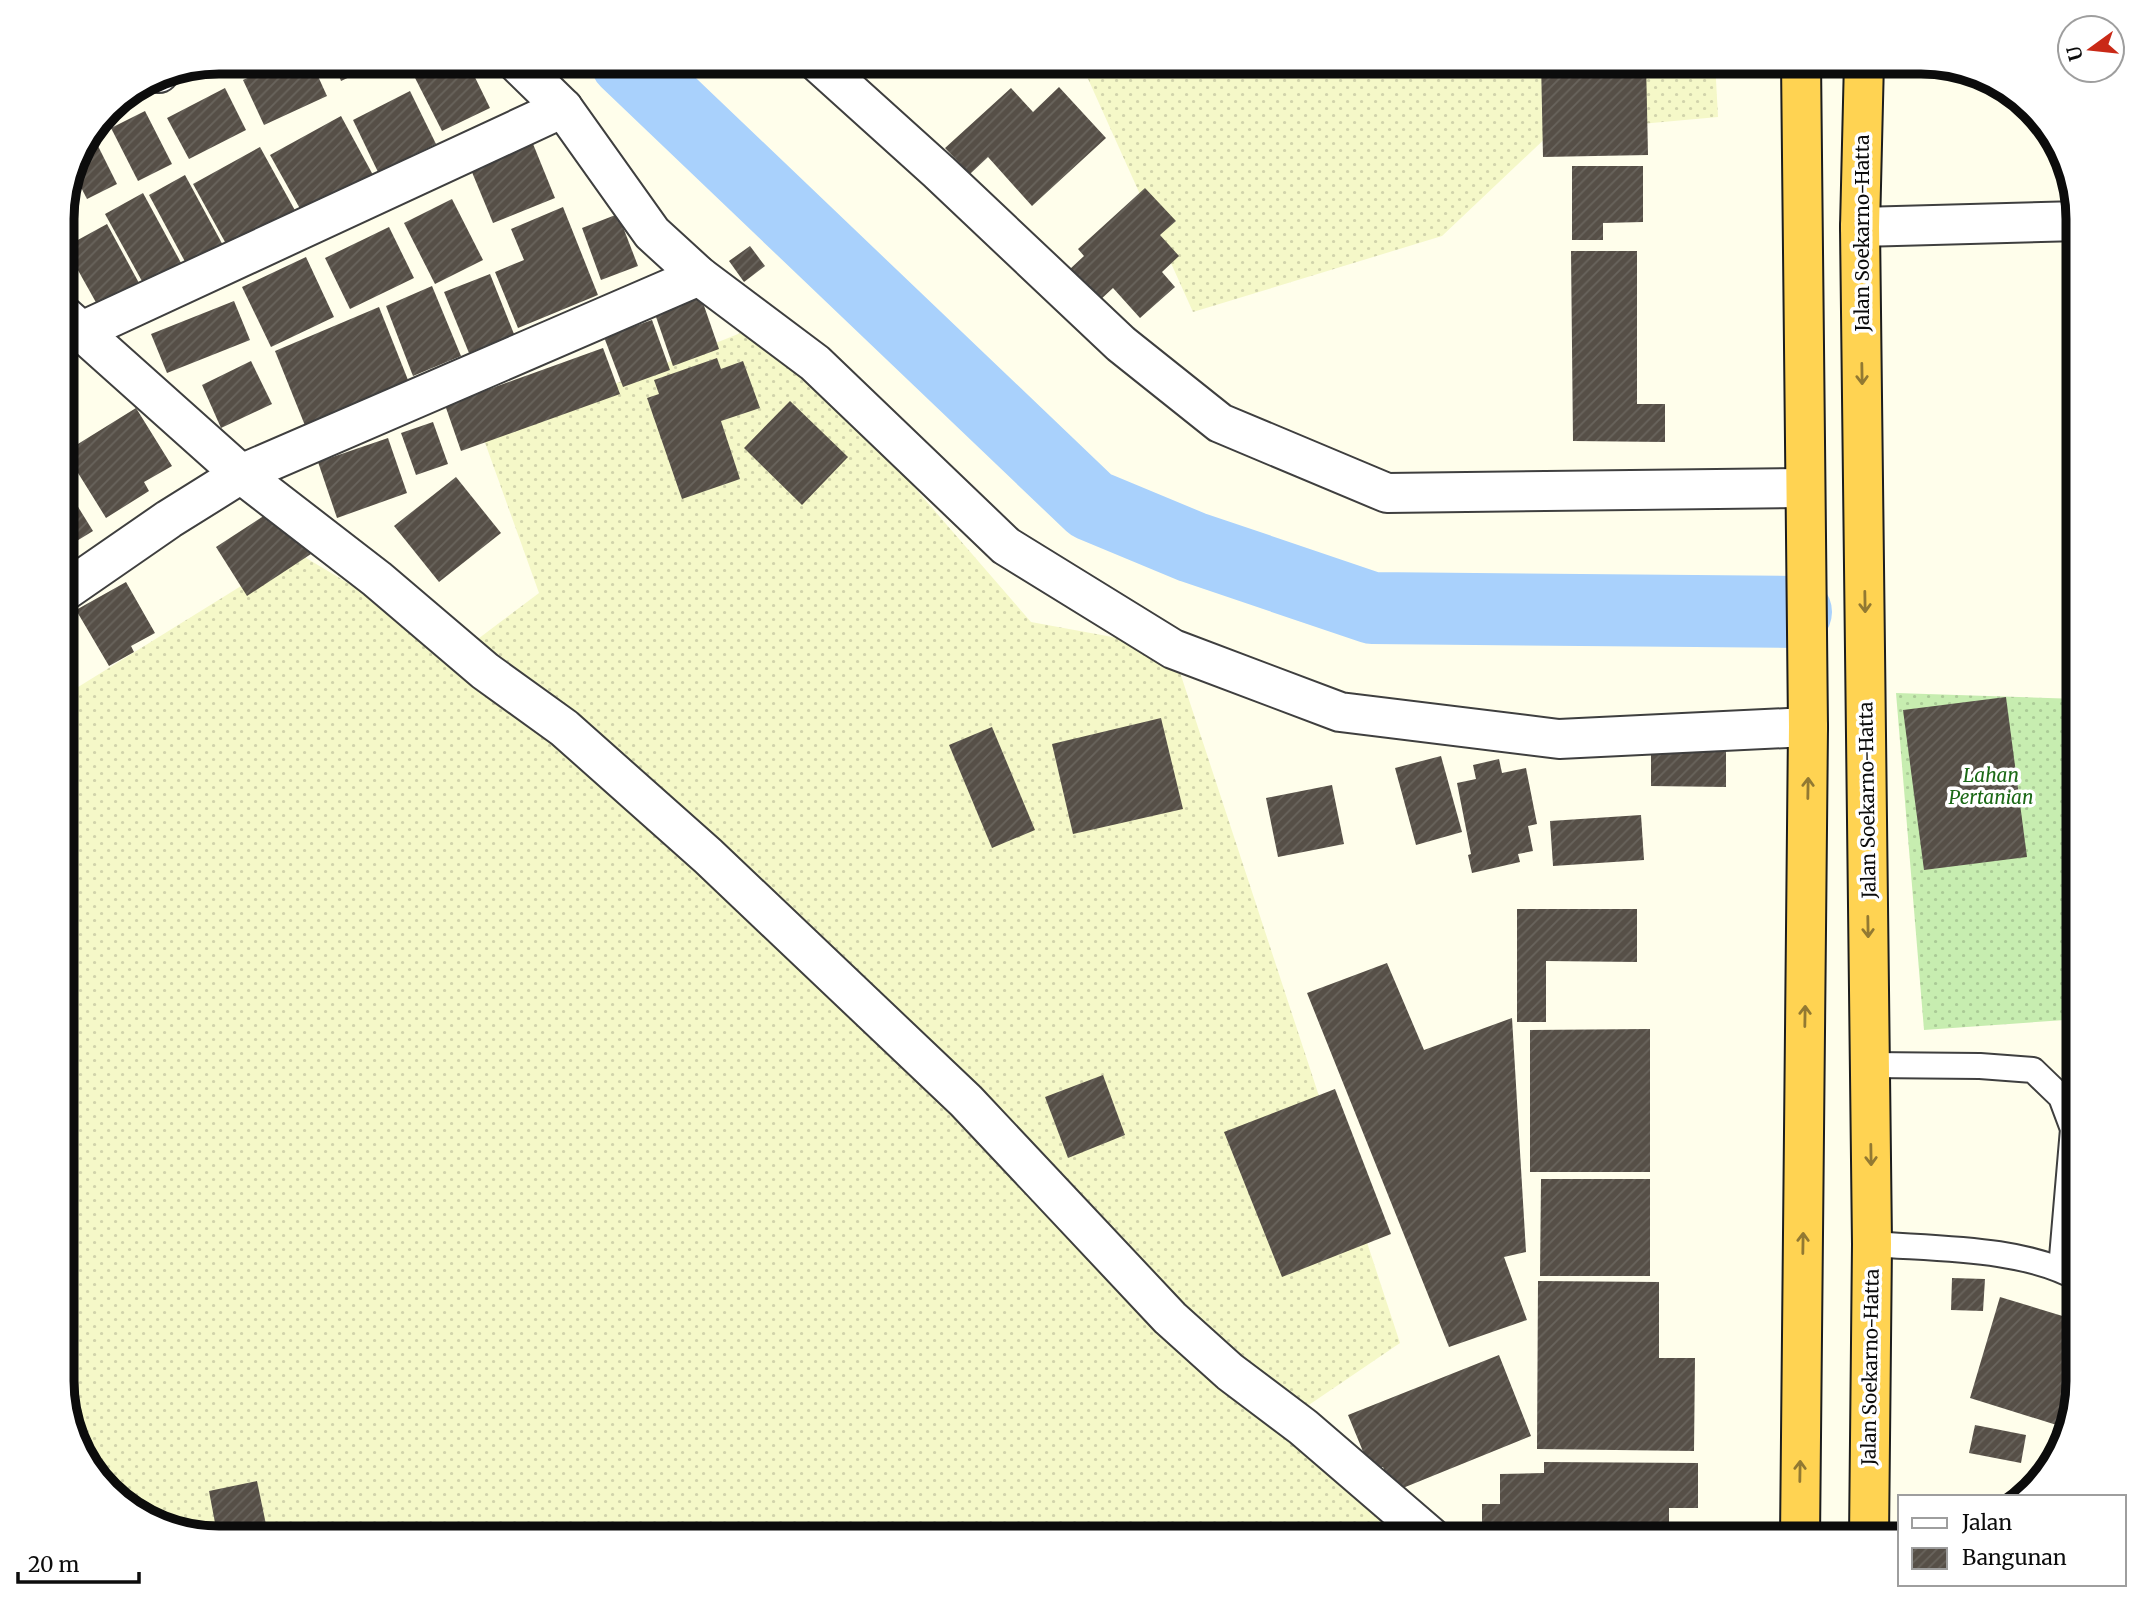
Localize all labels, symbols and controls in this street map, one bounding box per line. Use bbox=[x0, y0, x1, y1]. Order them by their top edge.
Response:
north arrow bbox=[2056, 14, 2126, 84]
text: U bbox=[2061, 43, 2088, 63]
street label: Jalan Soekarno-Hatta bbox=[1850, 135, 1874, 332]
one-way arrow bbox=[1855, 363, 1869, 386]
one-way arrow bbox=[1858, 590, 1872, 613]
street label: Jalan Soekarno-Hatta bbox=[1853, 701, 1881, 900]
park label: Lahan Pertanian bbox=[1948, 763, 2034, 809]
one-way arrow bbox=[1801, 777, 1815, 800]
one-way arrow bbox=[1861, 916, 1875, 939]
one-way arrow bbox=[1798, 1004, 1812, 1027]
one-way arrow bbox=[1864, 1143, 1878, 1166]
one-way arrow bbox=[1796, 1232, 1810, 1255]
street label: Jalan Soekarno-Hatta bbox=[1856, 1268, 1884, 1467]
one-way arrow bbox=[1794, 1459, 1807, 1482]
legend bbox=[1898, 1495, 2126, 1586]
text: Jalan bbox=[1961, 1509, 2012, 1536]
scale bar bbox=[18, 1540, 138, 1584]
text: Bangunan bbox=[1962, 1544, 2067, 1571]
text: 20 m bbox=[28, 1551, 80, 1578]

